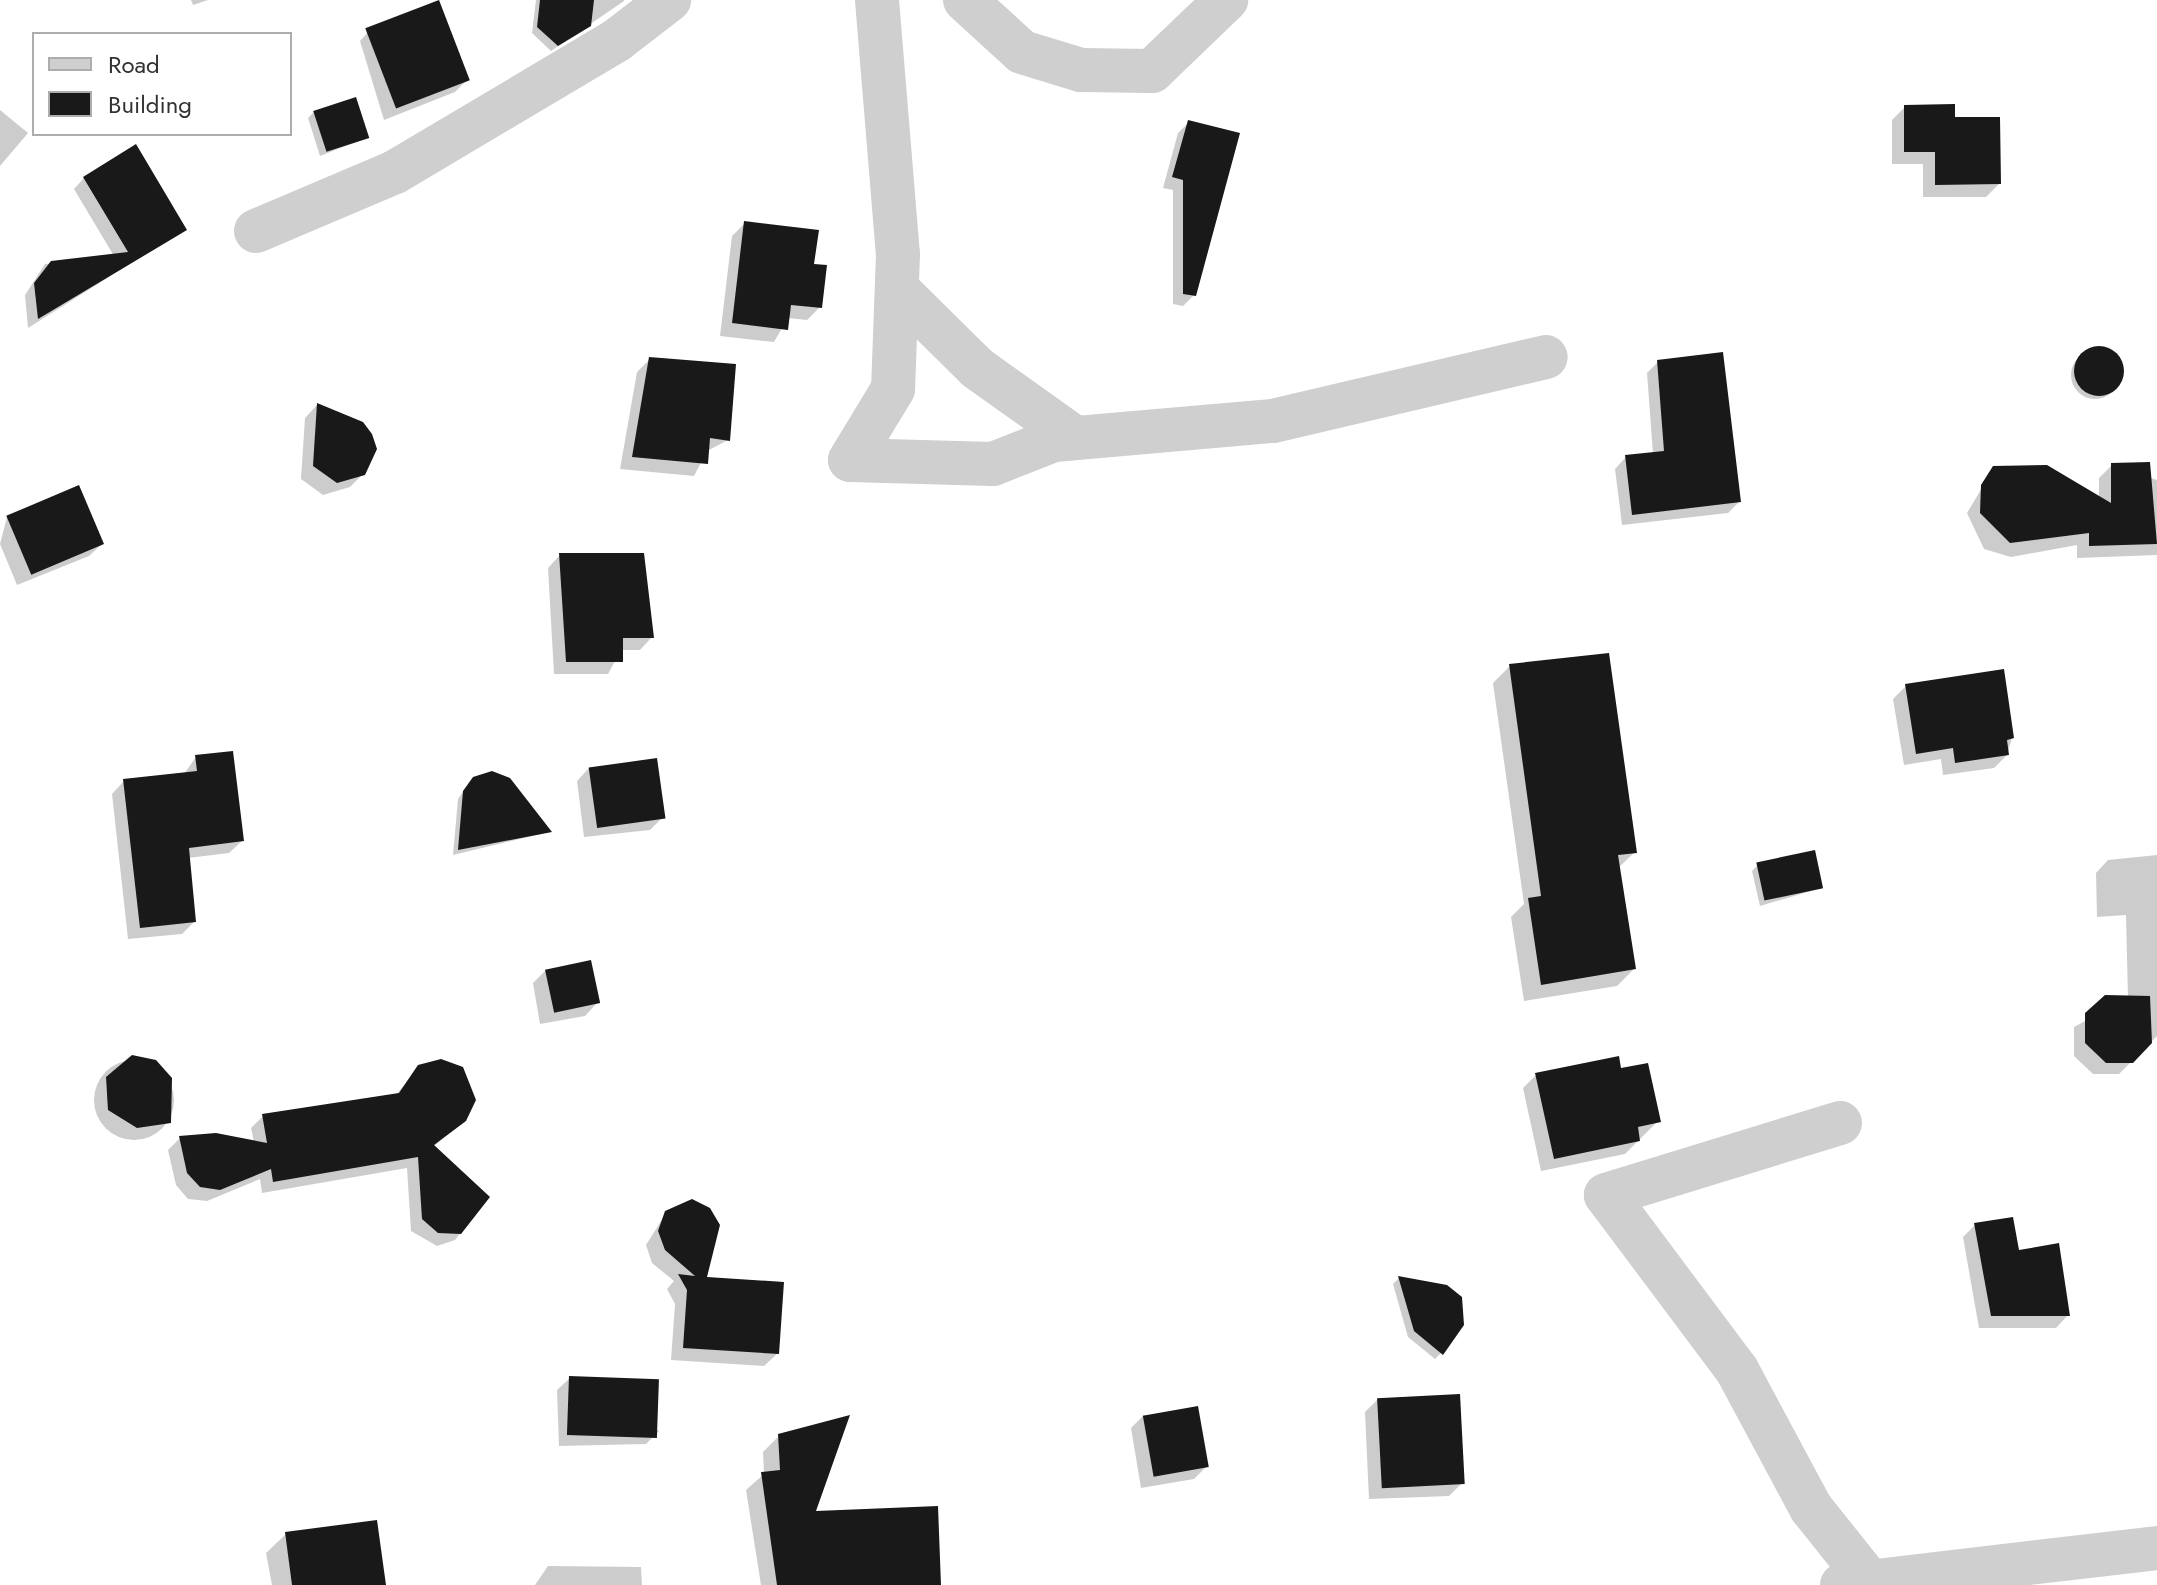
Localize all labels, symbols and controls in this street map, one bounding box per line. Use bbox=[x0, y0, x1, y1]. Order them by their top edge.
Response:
legend bbox=[32, 32, 292, 136]
text: Road bbox=[108, 47, 160, 82]
text: Building bbox=[108, 87, 192, 122]

